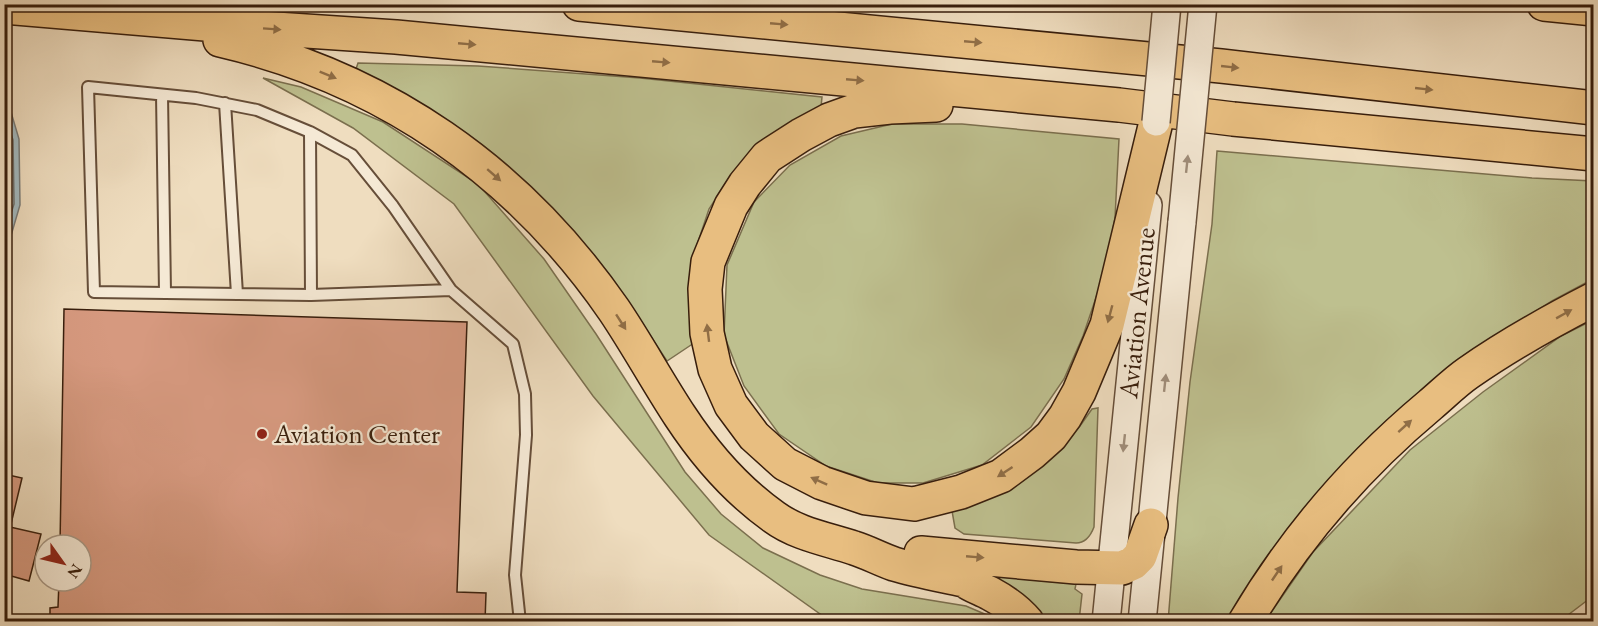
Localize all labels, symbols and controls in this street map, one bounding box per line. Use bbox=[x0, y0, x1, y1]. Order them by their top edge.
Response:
one-way arrow bbox=[770, 19, 789, 29]
one-way arrow bbox=[263, 24, 282, 33]
one-way arrow bbox=[964, 37, 983, 47]
one-way arrow bbox=[457, 39, 476, 49]
one-way arrow bbox=[651, 57, 670, 67]
one-way arrow bbox=[1221, 62, 1240, 72]
one-way arrow bbox=[319, 70, 337, 80]
one-way arrow bbox=[845, 75, 864, 85]
one-way arrow bbox=[1415, 84, 1434, 93]
one-way arrow bbox=[1182, 154, 1192, 173]
one-way arrow bbox=[486, 169, 502, 182]
street label: Aviation Avenue bbox=[1110, 226, 1163, 401]
one-way arrow bbox=[1105, 305, 1114, 323]
one-way arrow bbox=[1556, 309, 1573, 319]
one-way arrow bbox=[616, 314, 627, 330]
one-way arrow bbox=[703, 323, 712, 342]
one-way arrow bbox=[1161, 374, 1170, 393]
place label: Aviation Center bbox=[273, 416, 440, 451]
one-way arrow bbox=[1398, 419, 1413, 433]
marker: Aviation Center bbox=[255, 427, 269, 441]
one-way arrow bbox=[1119, 434, 1129, 453]
one-way arrow bbox=[997, 467, 1013, 478]
one-way arrow bbox=[811, 477, 828, 486]
north arrow bbox=[33, 533, 93, 593]
one-way arrow bbox=[965, 552, 984, 562]
text: N bbox=[63, 560, 87, 582]
one-way arrow bbox=[1272, 564, 1283, 581]

